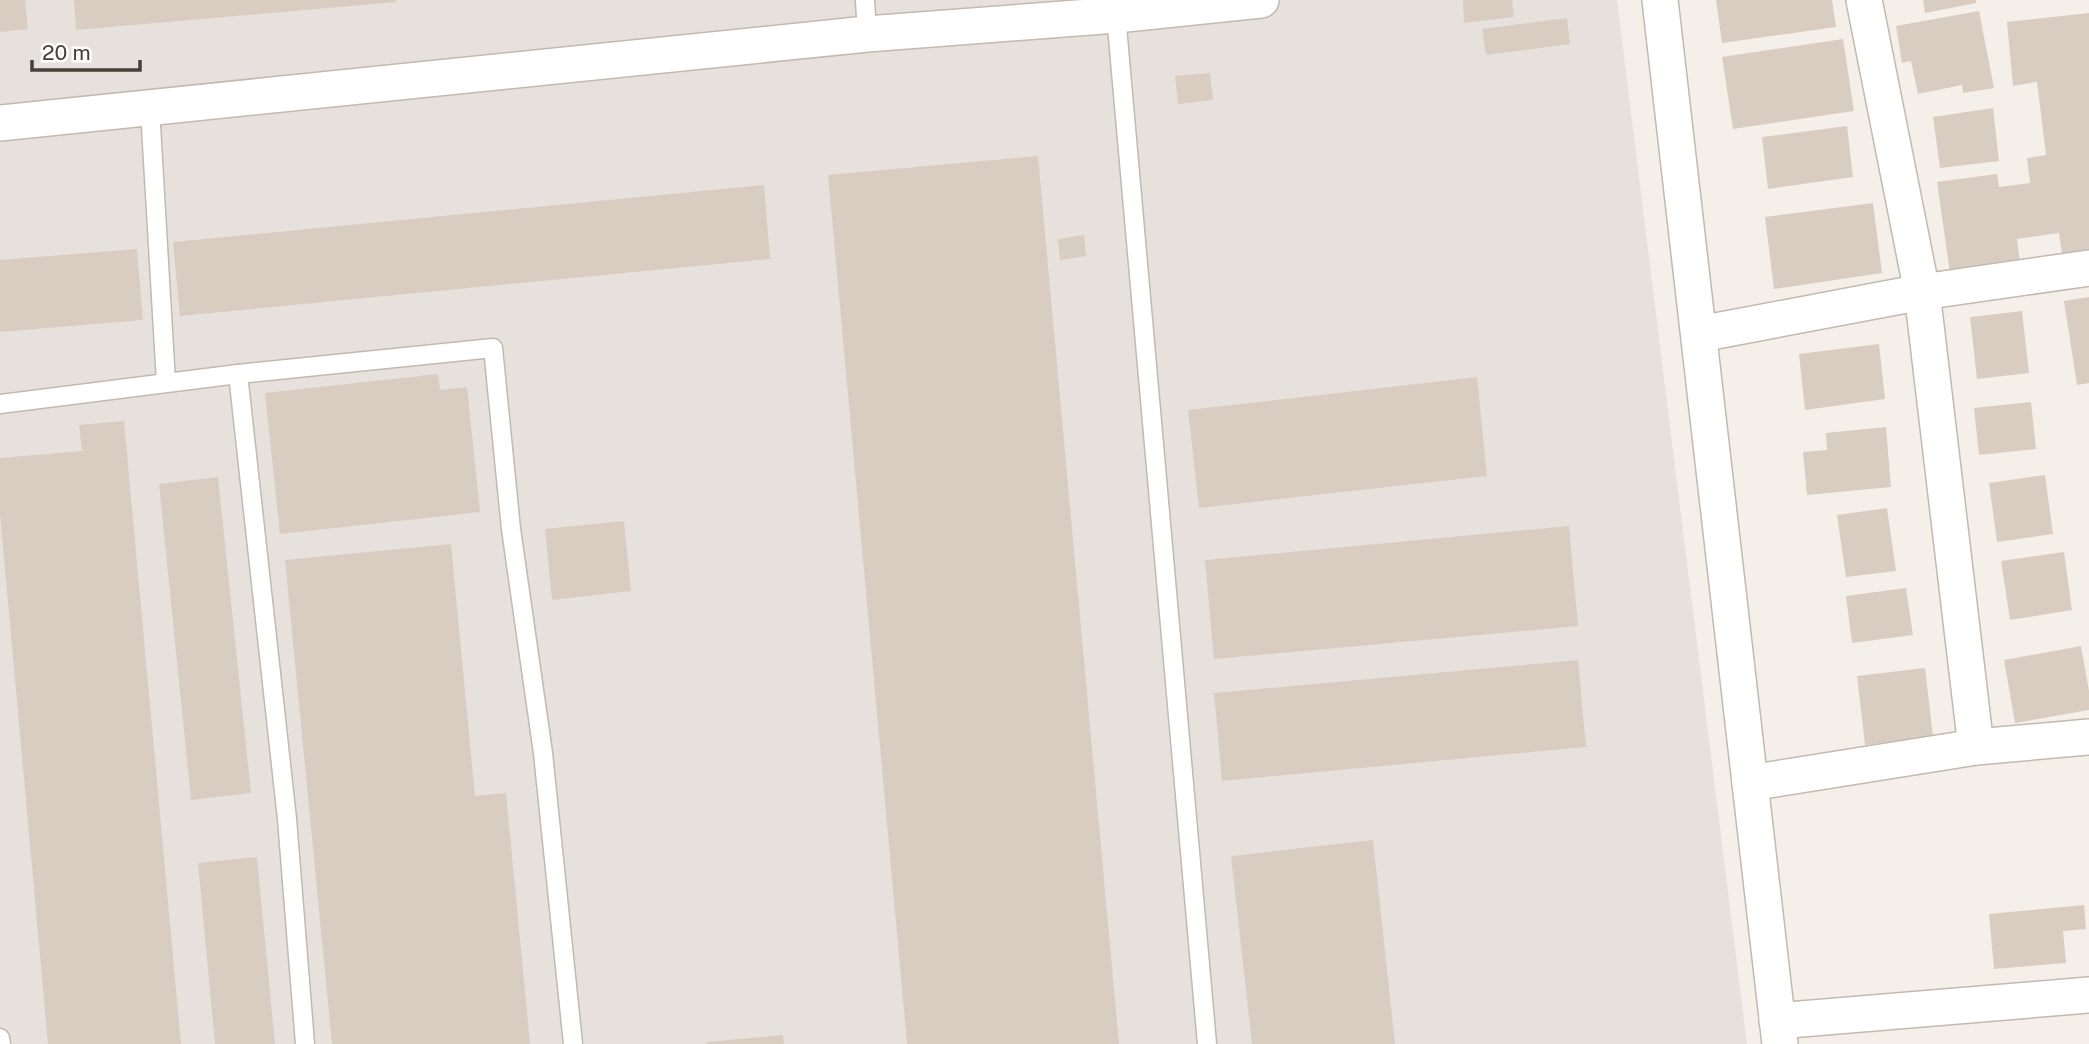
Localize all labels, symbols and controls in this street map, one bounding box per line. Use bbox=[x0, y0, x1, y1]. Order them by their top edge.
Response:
scale bar bbox=[32, 28, 140, 72]
text: 20 m bbox=[42, 40, 91, 65]

